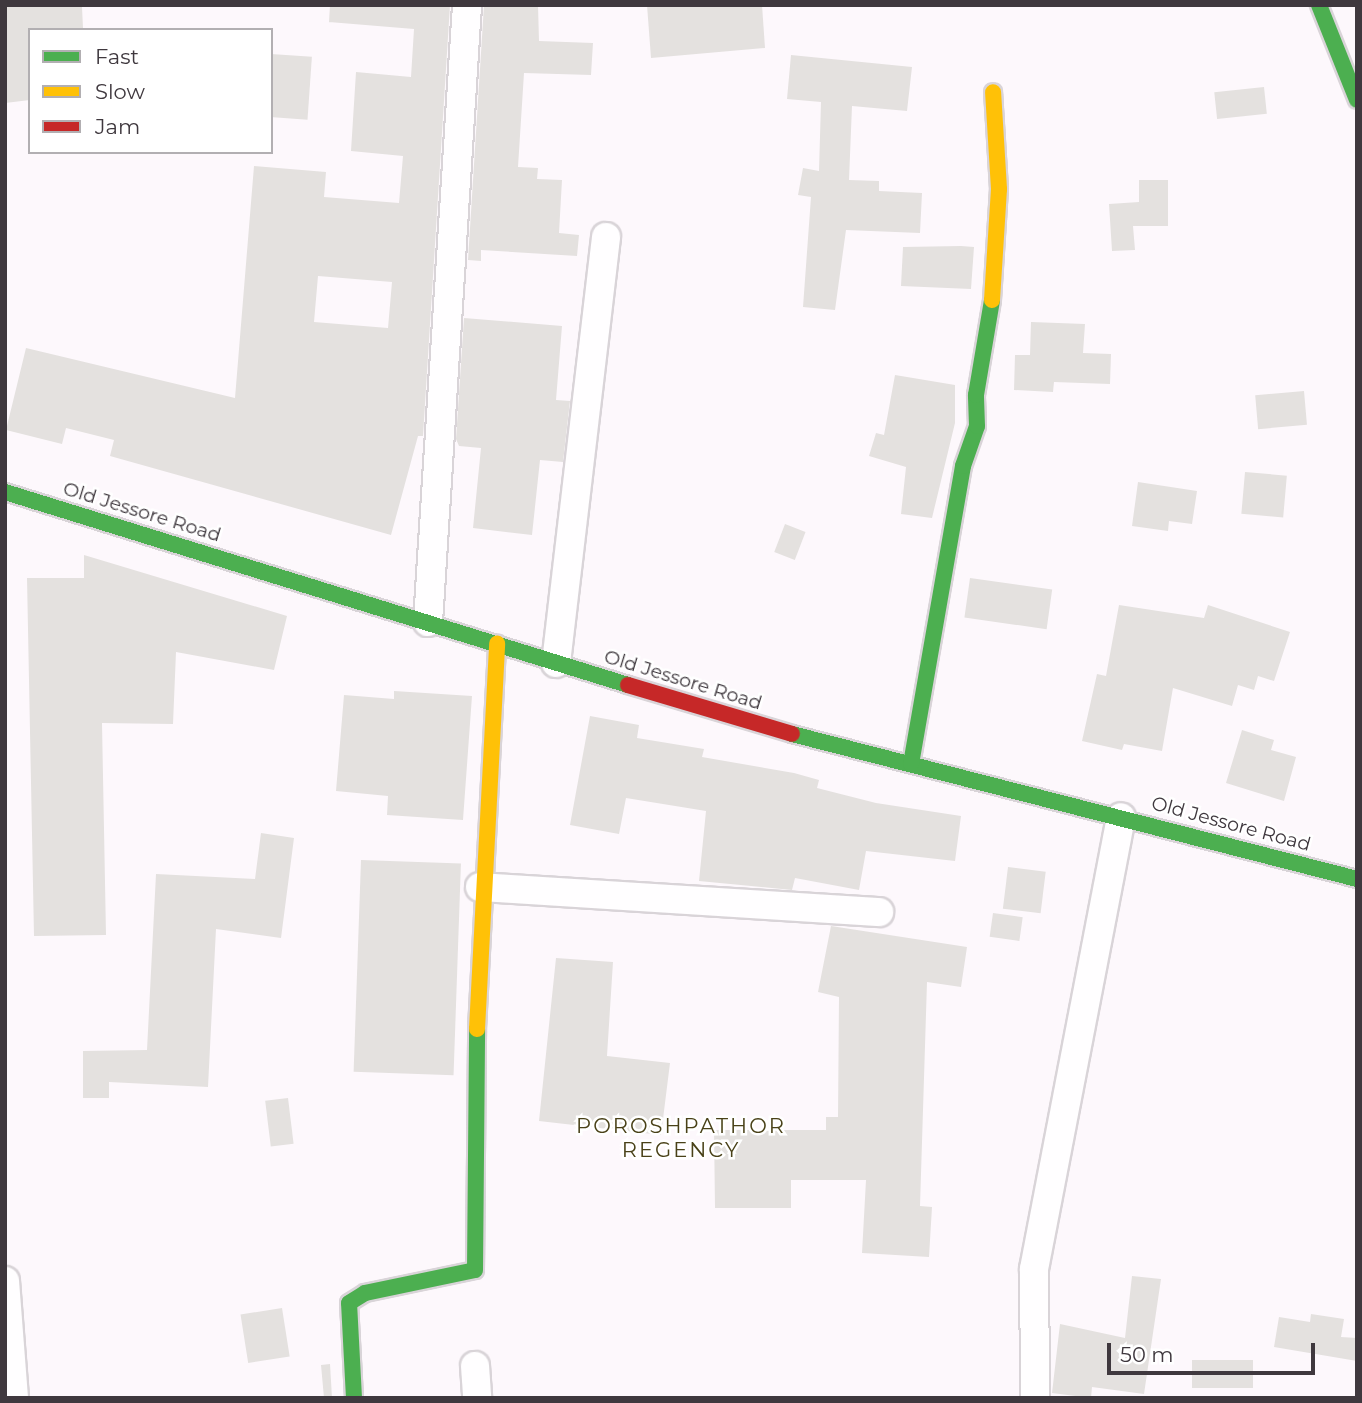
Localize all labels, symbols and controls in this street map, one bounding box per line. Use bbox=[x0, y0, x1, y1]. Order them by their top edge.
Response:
legend bbox=[28, 28, 273, 154]
text: Fast bbox=[95, 44, 139, 69]
text: Slow bbox=[95, 79, 145, 104]
text: Jam bbox=[95, 114, 140, 139]
street label: Old Jessore Road bbox=[60, 477, 224, 547]
street label: Old Jessore Road bbox=[601, 645, 765, 715]
street label: Old Jessore Road bbox=[1149, 792, 1313, 856]
district label: POROSHPATHOR REGENCY bbox=[578, 1113, 784, 1163]
scale bar bbox=[1110, 1330, 1318, 1374]
text: 50 m bbox=[1120, 1342, 1174, 1367]

